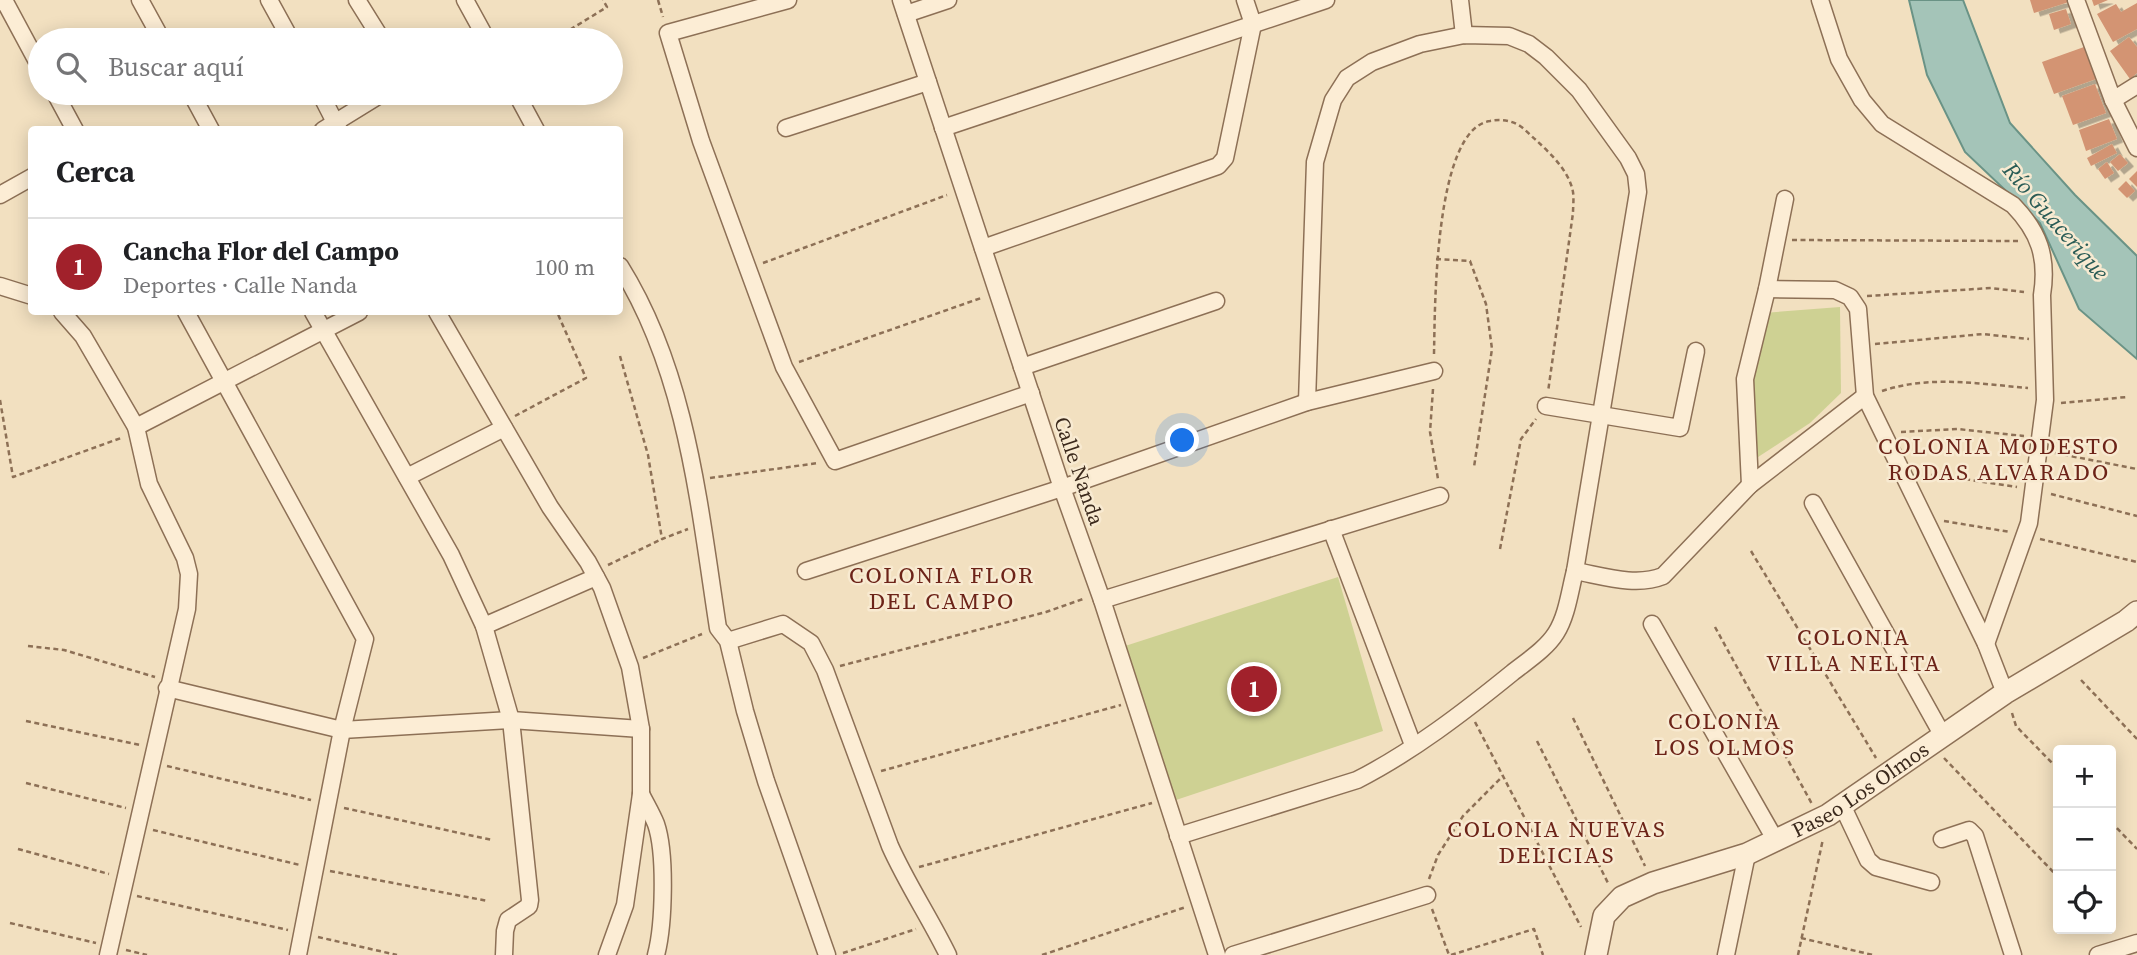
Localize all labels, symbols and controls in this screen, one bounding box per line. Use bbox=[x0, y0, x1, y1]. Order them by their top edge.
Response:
search box bbox=[28, 28, 623, 105]
icon: search bbox=[52, 48, 90, 86]
text: Buscar aquí bbox=[108, 49, 244, 85]
text: Cerca bbox=[56, 151, 135, 192]
water label: Río Guacerique bbox=[1995, 154, 2117, 287]
text: Cancha Flor del Campo bbox=[123, 233, 399, 269]
text: 1 bbox=[73, 251, 85, 283]
text: 100 m bbox=[534, 251, 595, 283]
text: Deportes · Calle Nanda bbox=[123, 269, 358, 301]
street label: Calle Nanda bbox=[1047, 413, 1112, 529]
your location bbox=[1165, 423, 1199, 457]
district label: COLONIA MODESTO RODAS ALVARADO bbox=[1878, 430, 2120, 488]
district label: COLONIA FLOR DEL CAMPO bbox=[849, 559, 1035, 617]
district label: COLONIA VILLA NELITA bbox=[1766, 621, 1942, 679]
pin: 1 bbox=[1231, 663, 1277, 715]
district label: COLONIA LOS OLMOS bbox=[1654, 705, 1796, 763]
street label: Paseo Los Olmos bbox=[1787, 735, 1935, 844]
map controls bbox=[2053, 745, 2116, 934]
button: + bbox=[2053, 745, 2116, 808]
button: − bbox=[2053, 808, 2116, 871]
district label: COLONIA NUEVAS DELICIAS bbox=[1447, 813, 1667, 871]
button: locate bbox=[2053, 871, 2116, 934]

